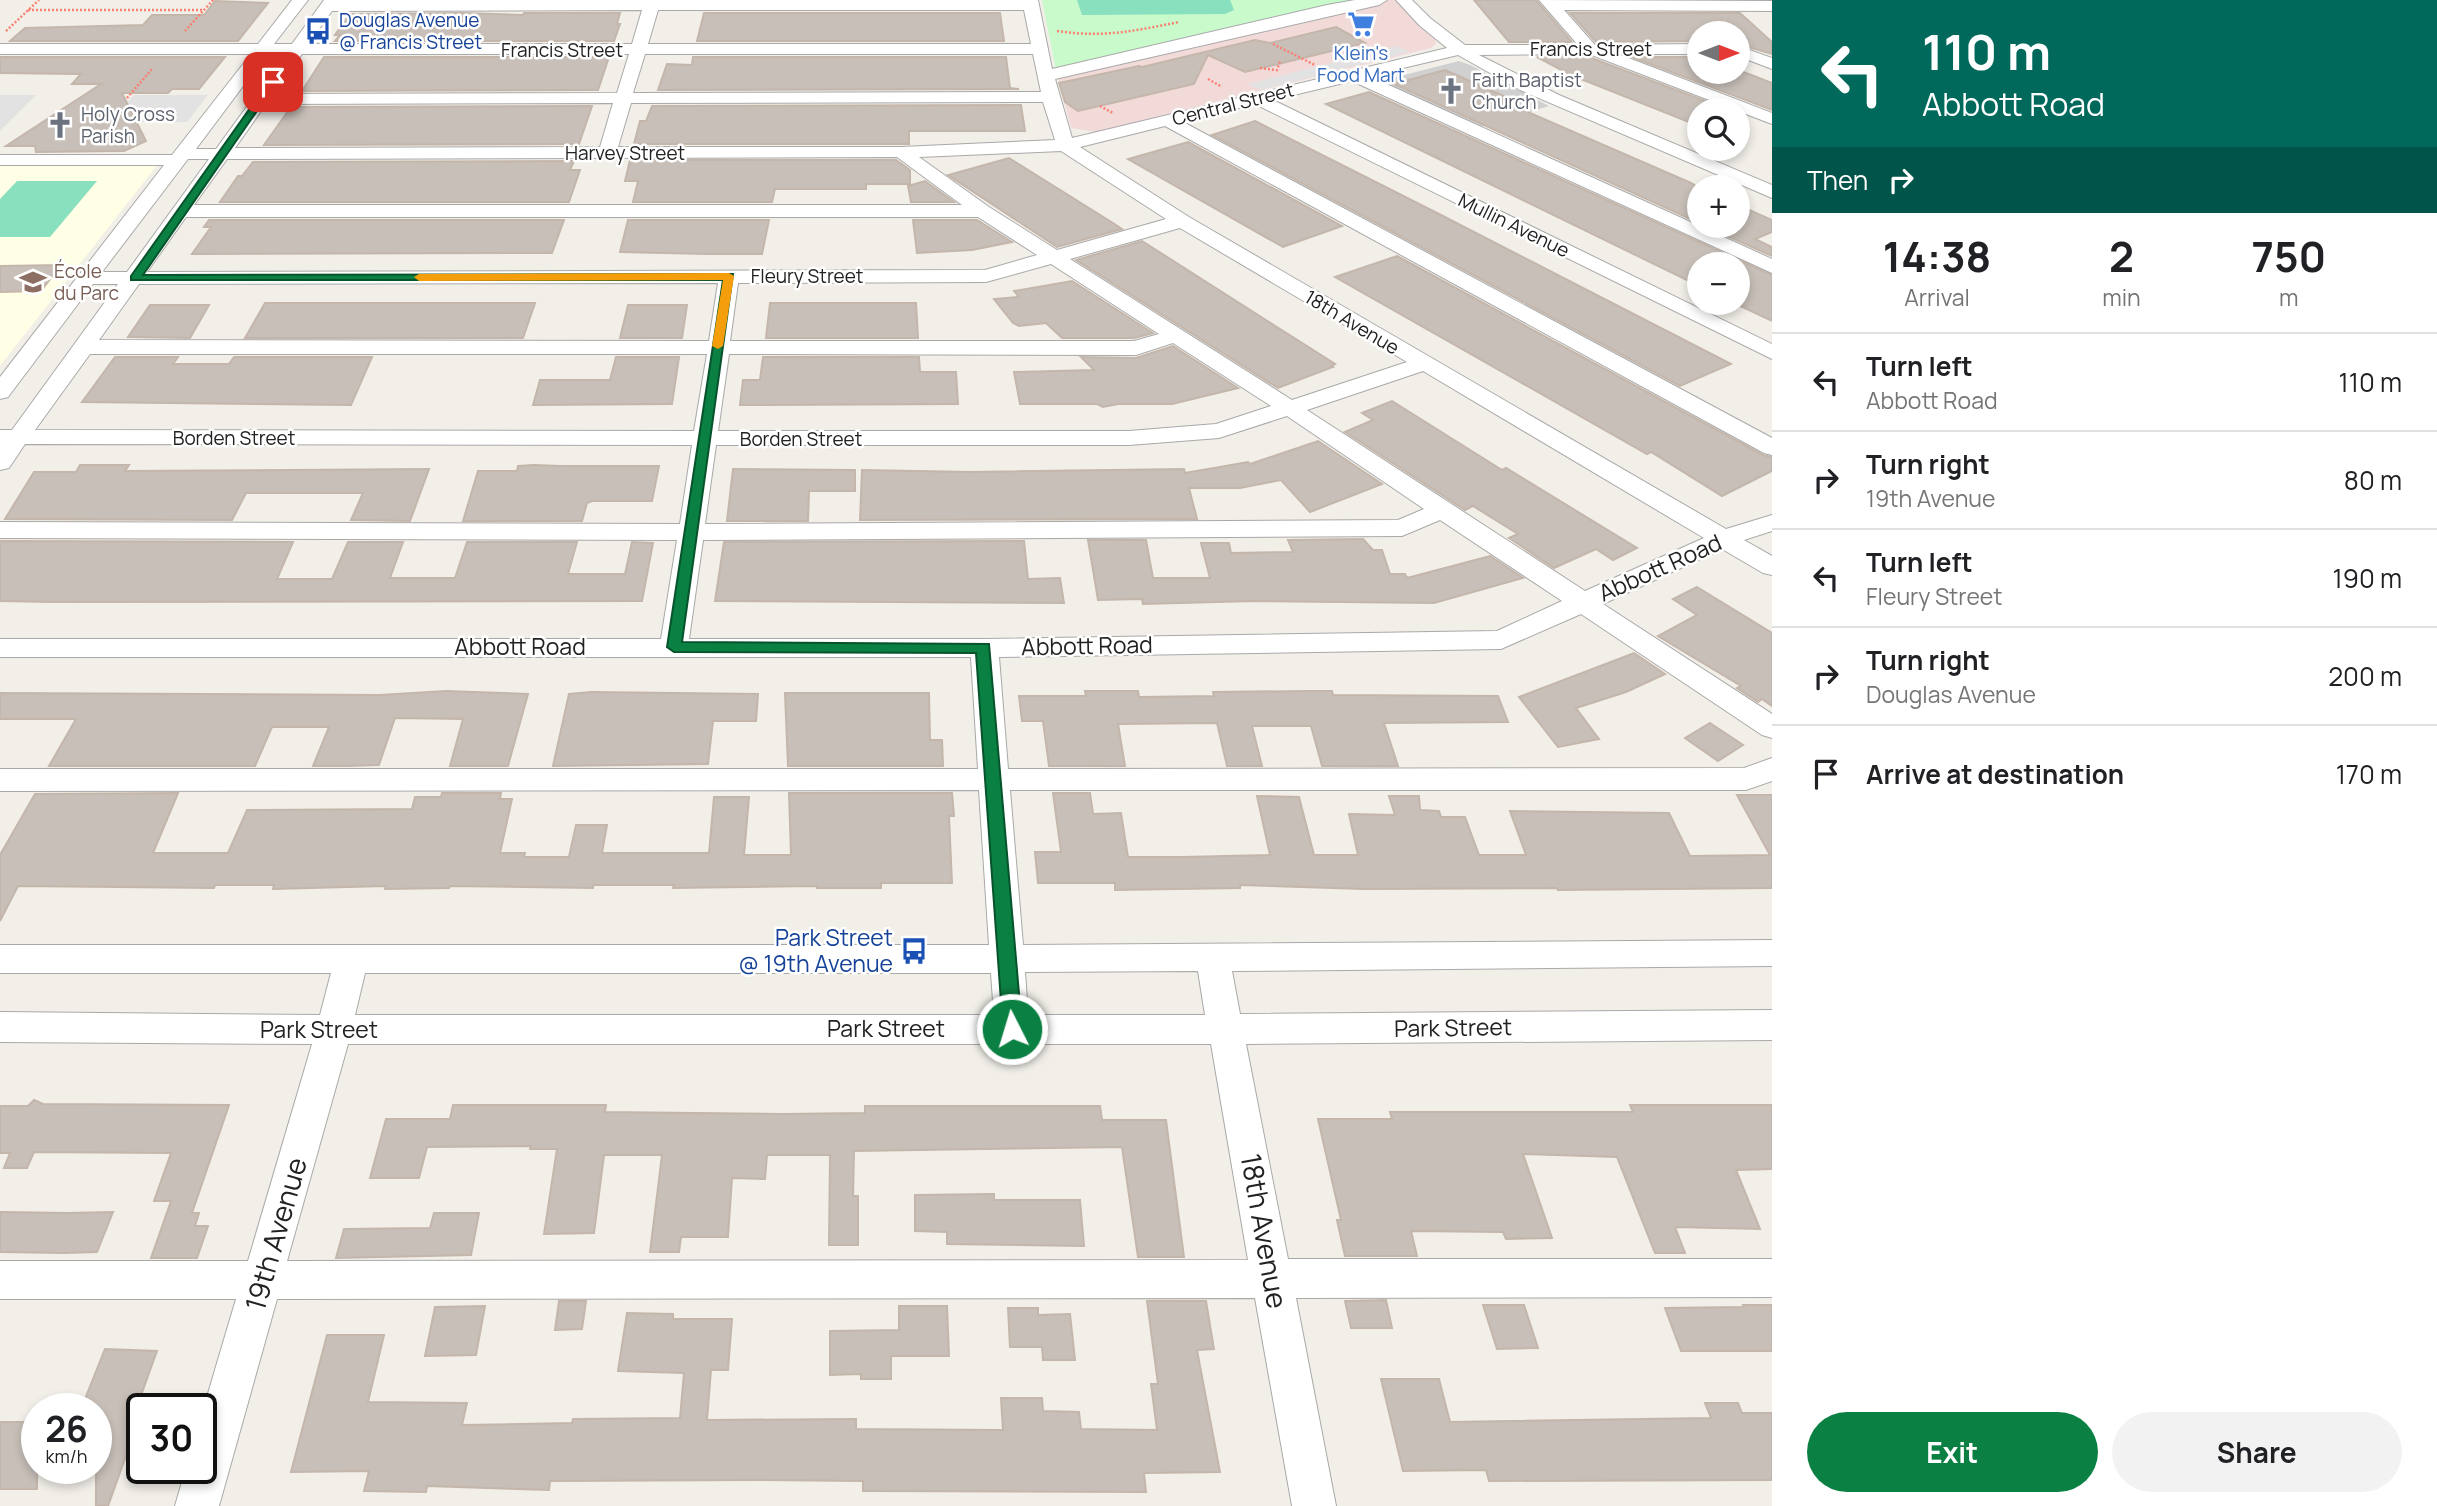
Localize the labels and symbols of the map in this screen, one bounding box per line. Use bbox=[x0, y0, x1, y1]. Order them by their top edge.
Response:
place label: Douglas Avenue @ Francis Street bbox=[339, 7, 482, 55]
supermarket icon: Klein's Food Mart bbox=[1346, 9, 1376, 39]
bus stop icon: Douglas Avenue @ Francis Street bbox=[303, 16, 333, 46]
north arrow bbox=[1687, 21, 1750, 84]
street label: Francis Street bbox=[1530, 36, 1652, 62]
street label: Francis Street bbox=[501, 37, 623, 63]
place label: Klein's Food Mart bbox=[1317, 40, 1405, 88]
pin bbox=[243, 52, 303, 112]
place label: Faith Baptist Church bbox=[1472, 67, 1582, 115]
street label: Central Street bbox=[1170, 76, 1296, 132]
church icon: Faith Baptist Church bbox=[1436, 76, 1466, 106]
place label: Holy Cross Parish bbox=[81, 101, 175, 149]
church icon: Holy Cross Parish bbox=[45, 110, 75, 140]
street label: Harvey Street bbox=[565, 140, 685, 166]
street label: Mullin Avenue bbox=[1454, 187, 1574, 263]
place label: École du Parc bbox=[54, 258, 119, 306]
street label: Fleury Street bbox=[751, 263, 863, 289]
school or university icon: École du Parc bbox=[18, 267, 48, 297]
street label: 18th Avenue bbox=[1300, 284, 1404, 360]
street label: Borden Street bbox=[173, 425, 295, 451]
street label: Borden Street bbox=[740, 426, 862, 452]
street label: Abbott Road bbox=[1593, 526, 1726, 608]
street label: Abbott Road bbox=[1021, 628, 1153, 662]
street label: Abbott Road bbox=[454, 630, 586, 662]
place label: Park Street @ 19th Avenue bbox=[738, 921, 893, 979]
bus stop icon: Park Street @ 19th Avenue bbox=[899, 936, 929, 966]
position arrow bbox=[975, 992, 1049, 1066]
street label: Park Street bbox=[1394, 1010, 1512, 1044]
street label: Park Street bbox=[827, 1012, 945, 1044]
street label: Park Street bbox=[260, 1013, 378, 1045]
street label: 18th Avenue bbox=[1233, 1150, 1297, 1311]
street label: 19th Avenue bbox=[235, 1153, 315, 1315]
speed limit sign: 30 bbox=[126, 1393, 217, 1484]

